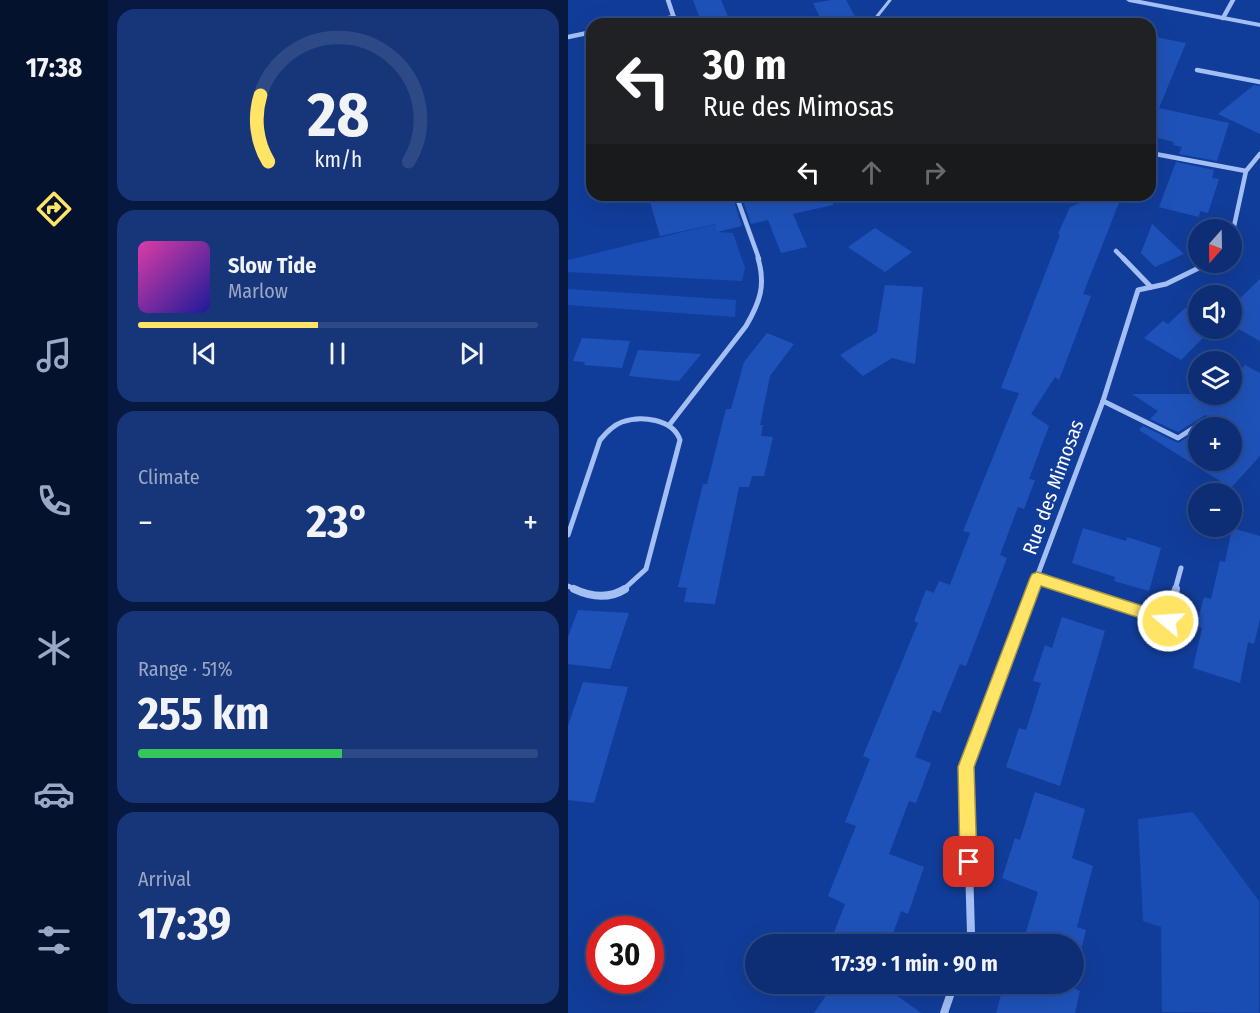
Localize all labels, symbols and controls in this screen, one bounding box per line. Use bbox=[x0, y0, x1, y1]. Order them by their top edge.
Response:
text: 30 m bbox=[703, 40, 787, 90]
icon: left bbox=[604, 42, 682, 120]
text: 17:38 bbox=[26, 52, 82, 84]
text: 28 bbox=[306, 78, 369, 153]
text: Rue des Mimosas bbox=[703, 91, 894, 123]
text: km/h bbox=[314, 147, 362, 173]
icon: left bbox=[792, 156, 825, 189]
icon: ahead bbox=[855, 156, 888, 189]
icon: right bbox=[918, 156, 951, 189]
icon: directions bbox=[33, 188, 75, 230]
north arrow bbox=[1188, 219, 1242, 273]
map controls bbox=[1188, 219, 1242, 537]
text: Slow Tide bbox=[228, 252, 316, 279]
text: Marlow bbox=[228, 279, 288, 303]
button: sound bbox=[1188, 285, 1242, 339]
icon: music bbox=[33, 334, 75, 376]
icon: previous bbox=[188, 337, 221, 370]
icon: pause bbox=[321, 337, 354, 370]
icon: next bbox=[455, 337, 488, 370]
button: layers bbox=[1188, 351, 1242, 405]
street label: Rue des Mimosas bbox=[1018, 416, 1088, 558]
button: + bbox=[1188, 417, 1242, 471]
text: Climate bbox=[138, 465, 200, 489]
icon: phone bbox=[33, 480, 75, 522]
button: − bbox=[1188, 483, 1242, 537]
text: 23° bbox=[306, 495, 370, 549]
text: − bbox=[138, 503, 153, 543]
text: + bbox=[523, 503, 538, 543]
position arrow bbox=[1136, 589, 1200, 653]
icon: climate bbox=[33, 627, 75, 669]
text: Range · 51% bbox=[138, 657, 233, 681]
text: 255 km bbox=[138, 687, 269, 741]
icon: car bbox=[33, 773, 75, 815]
pin bbox=[943, 836, 994, 887]
icon: arrive bbox=[952, 845, 985, 878]
text: Arrival bbox=[138, 867, 191, 891]
text: 17:39 bbox=[138, 897, 231, 951]
speed limit sign: 30 bbox=[586, 916, 664, 994]
icon: filters bbox=[33, 919, 75, 961]
text: 17:39 · 1 min · 90 m bbox=[831, 950, 998, 977]

